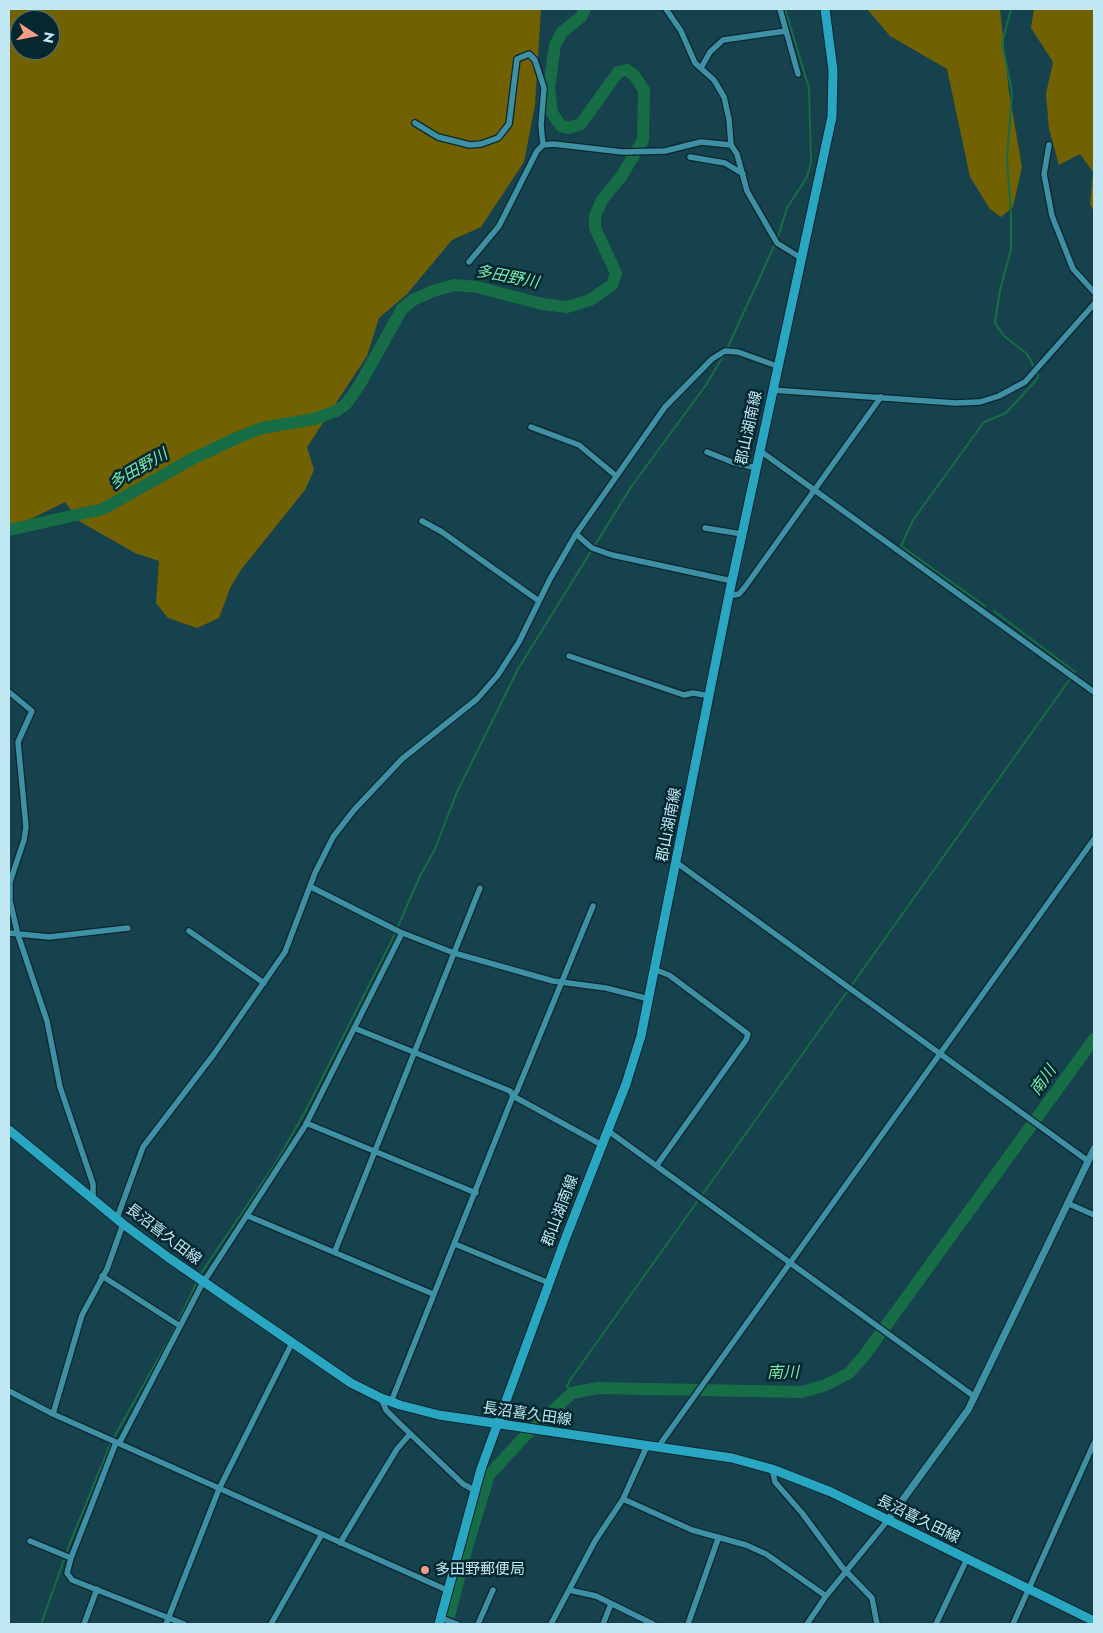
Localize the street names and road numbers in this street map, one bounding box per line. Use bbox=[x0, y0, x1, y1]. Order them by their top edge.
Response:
street label: 郡山湖南線 bbox=[733, 389, 767, 467]
street label: 郡山湖南線 bbox=[654, 786, 686, 864]
street label: 郡山湖南線 bbox=[539, 1173, 583, 1249]
street label: 長沼喜久田線 bbox=[122, 1201, 204, 1269]
street label: 長沼喜久田線 bbox=[481, 1400, 573, 1430]
street label: 長沼喜久田線 bbox=[874, 1492, 962, 1548]

